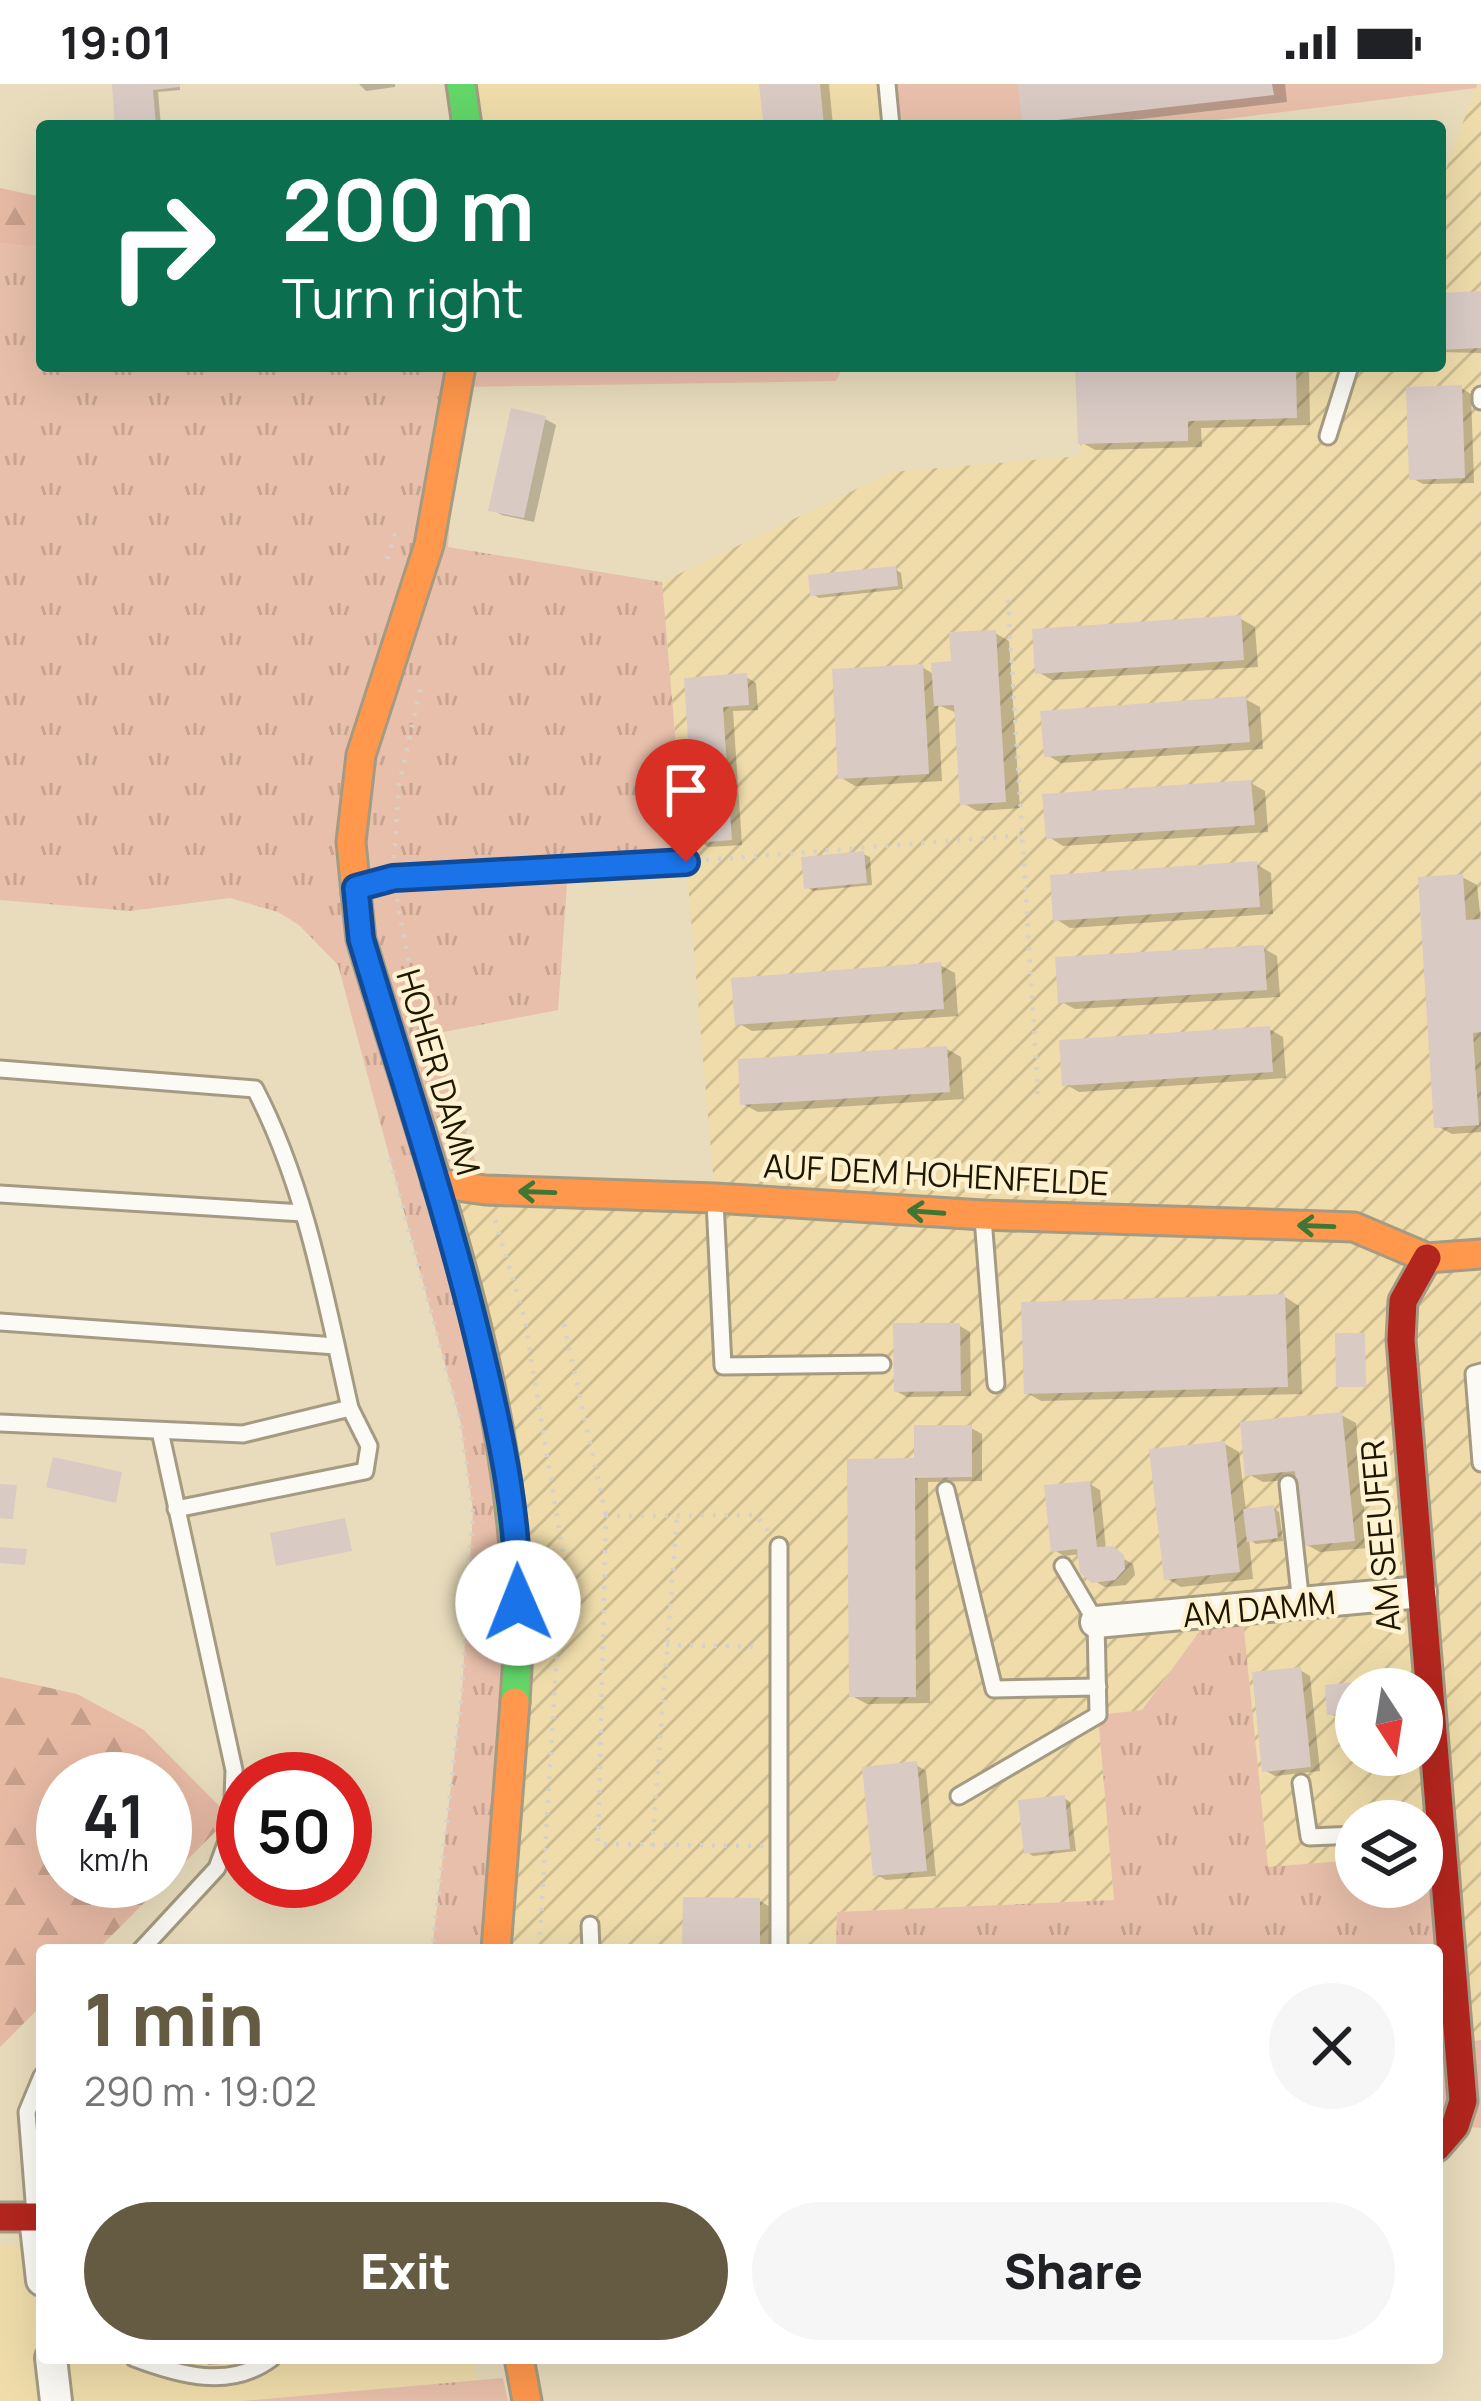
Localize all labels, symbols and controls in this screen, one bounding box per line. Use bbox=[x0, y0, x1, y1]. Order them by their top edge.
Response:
text: 19:01 bbox=[60, 11, 172, 73]
text: 200 m bbox=[282, 151, 535, 266]
icon: right bbox=[84, 168, 240, 324]
text: Turn right bbox=[282, 260, 524, 334]
pin bbox=[635, 739, 737, 862]
icon: arrive bbox=[653, 757, 719, 823]
street label: HOHER DAMM bbox=[386, 964, 492, 1180]
street label: AUF DEM HOHENFELDE bbox=[762, 1142, 1110, 1206]
one-way arrow bbox=[518, 1180, 557, 1203]
one-way arrow bbox=[907, 1200, 946, 1223]
one-way arrow bbox=[1297, 1214, 1336, 1237]
street label: AM SEEUFER bbox=[1349, 1438, 1411, 1634]
position arrow bbox=[455, 1540, 581, 1666]
street label: AM DAMM bbox=[1181, 1579, 1337, 1637]
north arrow bbox=[1335, 1668, 1443, 1776]
map controls bbox=[1335, 1668, 1443, 1908]
speed limit sign: 50 bbox=[216, 1752, 372, 1908]
text: 41 bbox=[83, 1774, 145, 1856]
button: layers bbox=[1335, 1800, 1443, 1908]
text: km/h bbox=[79, 1839, 149, 1880]
text: 1 min bbox=[84, 1969, 264, 2068]
button: close bbox=[1269, 1983, 1395, 2109]
text: 290 m · 19:02 bbox=[84, 2064, 317, 2118]
button: Exit bbox=[84, 2202, 728, 2340]
button: Share bbox=[752, 2202, 1395, 2340]

